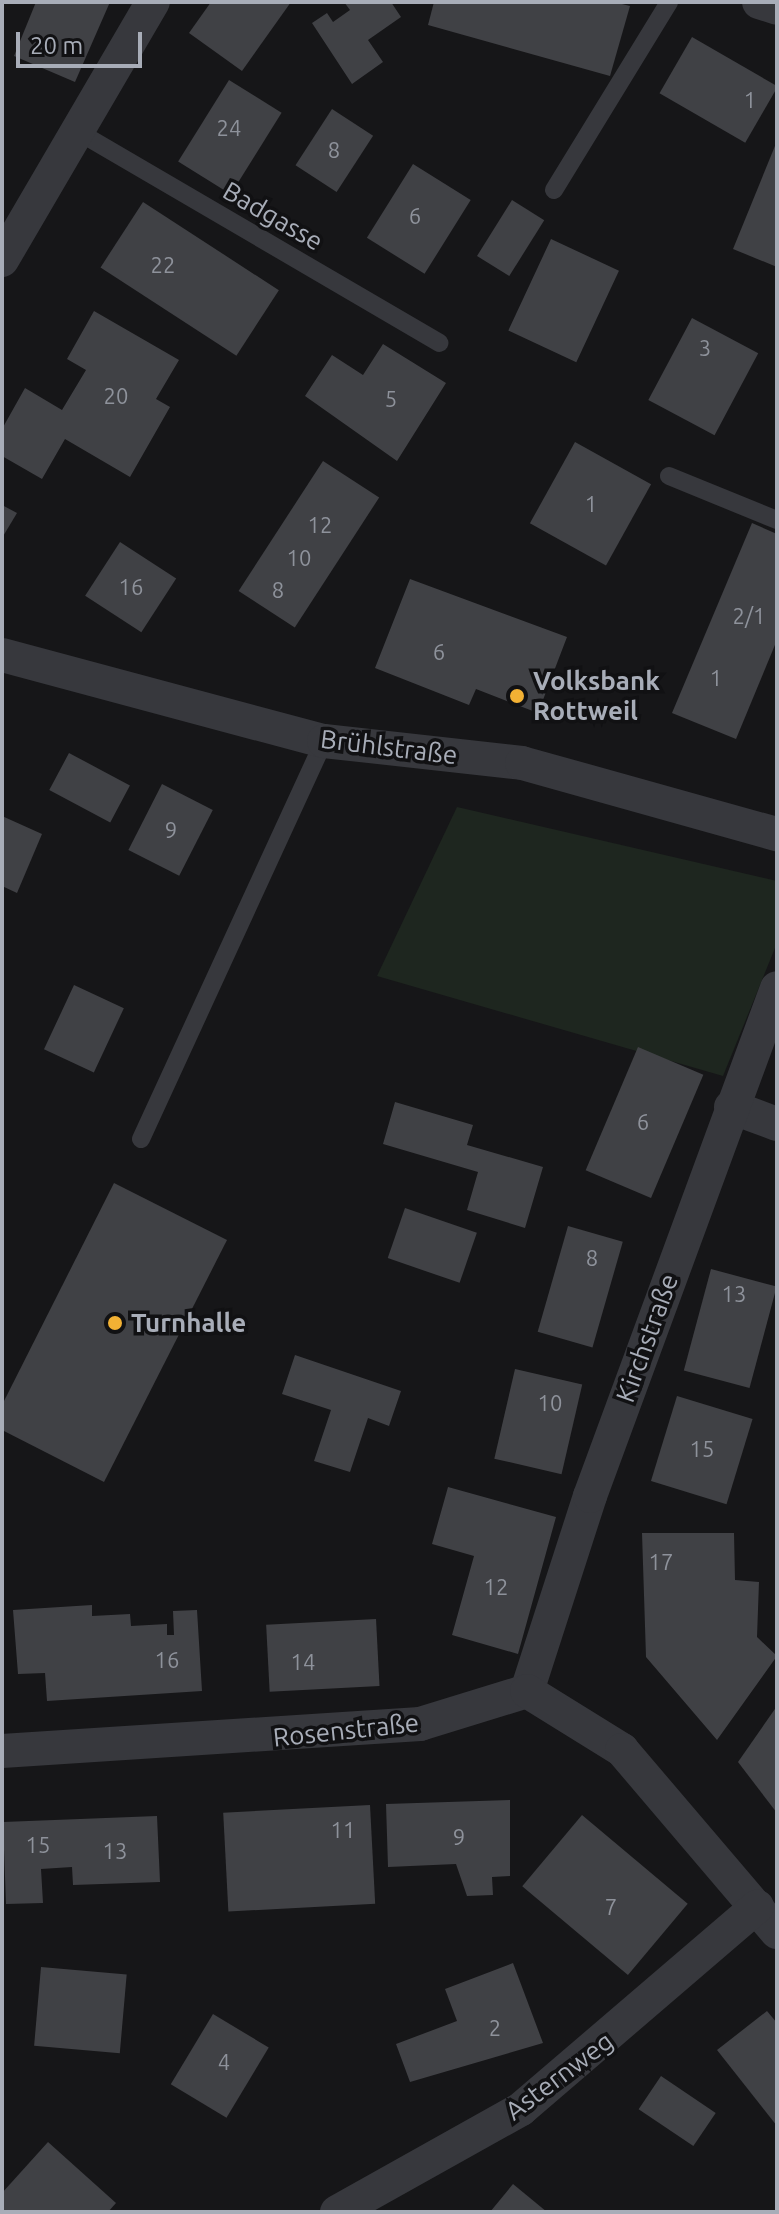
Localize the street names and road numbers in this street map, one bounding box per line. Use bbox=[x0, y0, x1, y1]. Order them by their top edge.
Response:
street label: Badgasse bbox=[217, 175, 329, 257]
street label: Brühlstraße bbox=[319, 723, 459, 771]
street label: Kirchstraße bbox=[609, 1270, 685, 1406]
street label: Rosenstraße bbox=[271, 1707, 421, 1753]
street label: Asternweg bbox=[499, 2025, 619, 2127]

